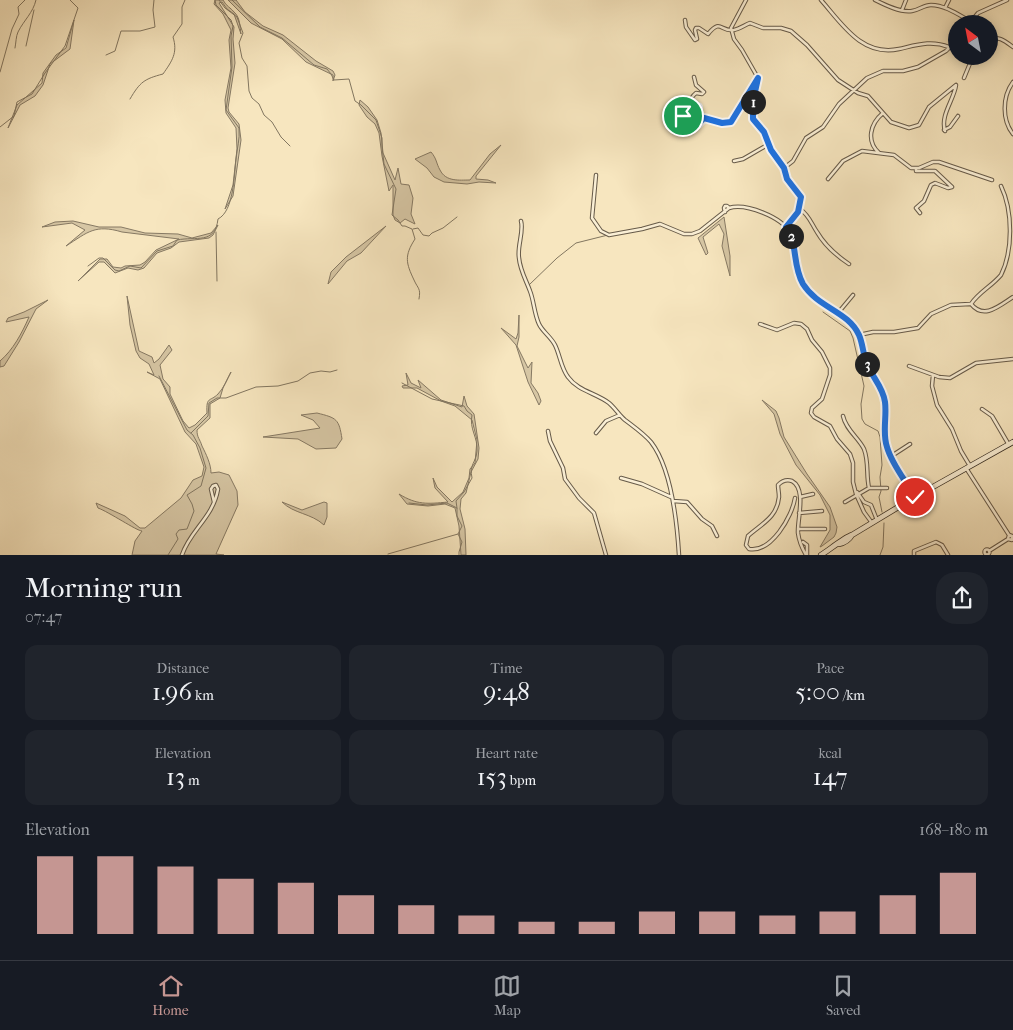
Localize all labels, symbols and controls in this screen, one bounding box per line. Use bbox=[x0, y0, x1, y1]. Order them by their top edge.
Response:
north arrow bbox=[948, 15, 998, 65]
map controls bbox=[948, 15, 998, 65]
pin: 1 bbox=[740, 90, 766, 114]
text: 1 bbox=[751, 94, 756, 111]
pin bbox=[662, 95, 704, 137]
icon: arrive bbox=[669, 102, 697, 130]
pin: 2 bbox=[778, 224, 804, 248]
text: 2 bbox=[788, 228, 795, 245]
pin: 3 bbox=[854, 352, 880, 376]
text: 3 bbox=[865, 356, 870, 373]
pin bbox=[894, 476, 936, 518]
icon: check bbox=[901, 483, 929, 511]
text: Morning run bbox=[25, 571, 182, 604]
button: share bbox=[936, 572, 988, 624]
text: 07:47 bbox=[25, 607, 62, 626]
text: Distance bbox=[157, 660, 209, 677]
text: Time bbox=[491, 660, 522, 677]
text: Pace bbox=[816, 660, 844, 677]
text: 1.96 bbox=[152, 677, 192, 706]
text: 9:48 bbox=[483, 677, 530, 706]
text: 5:00 bbox=[795, 677, 840, 706]
text: km bbox=[192, 687, 214, 704]
text: /km bbox=[840, 687, 865, 704]
text: Elevation bbox=[155, 745, 211, 762]
text: Heart rate bbox=[475, 745, 538, 762]
text: kcal bbox=[818, 745, 842, 762]
text: 13 bbox=[166, 762, 185, 791]
text: 153 bbox=[477, 762, 507, 791]
text: 147 bbox=[813, 762, 848, 791]
text: m bbox=[185, 772, 200, 789]
text: bpm bbox=[507, 772, 536, 789]
text: Elevation bbox=[25, 820, 90, 839]
text: 168–180 m bbox=[919, 820, 988, 839]
tab: Home bbox=[152, 972, 189, 1019]
tab: Map bbox=[493, 972, 521, 1019]
tab: Saved bbox=[826, 972, 861, 1019]

